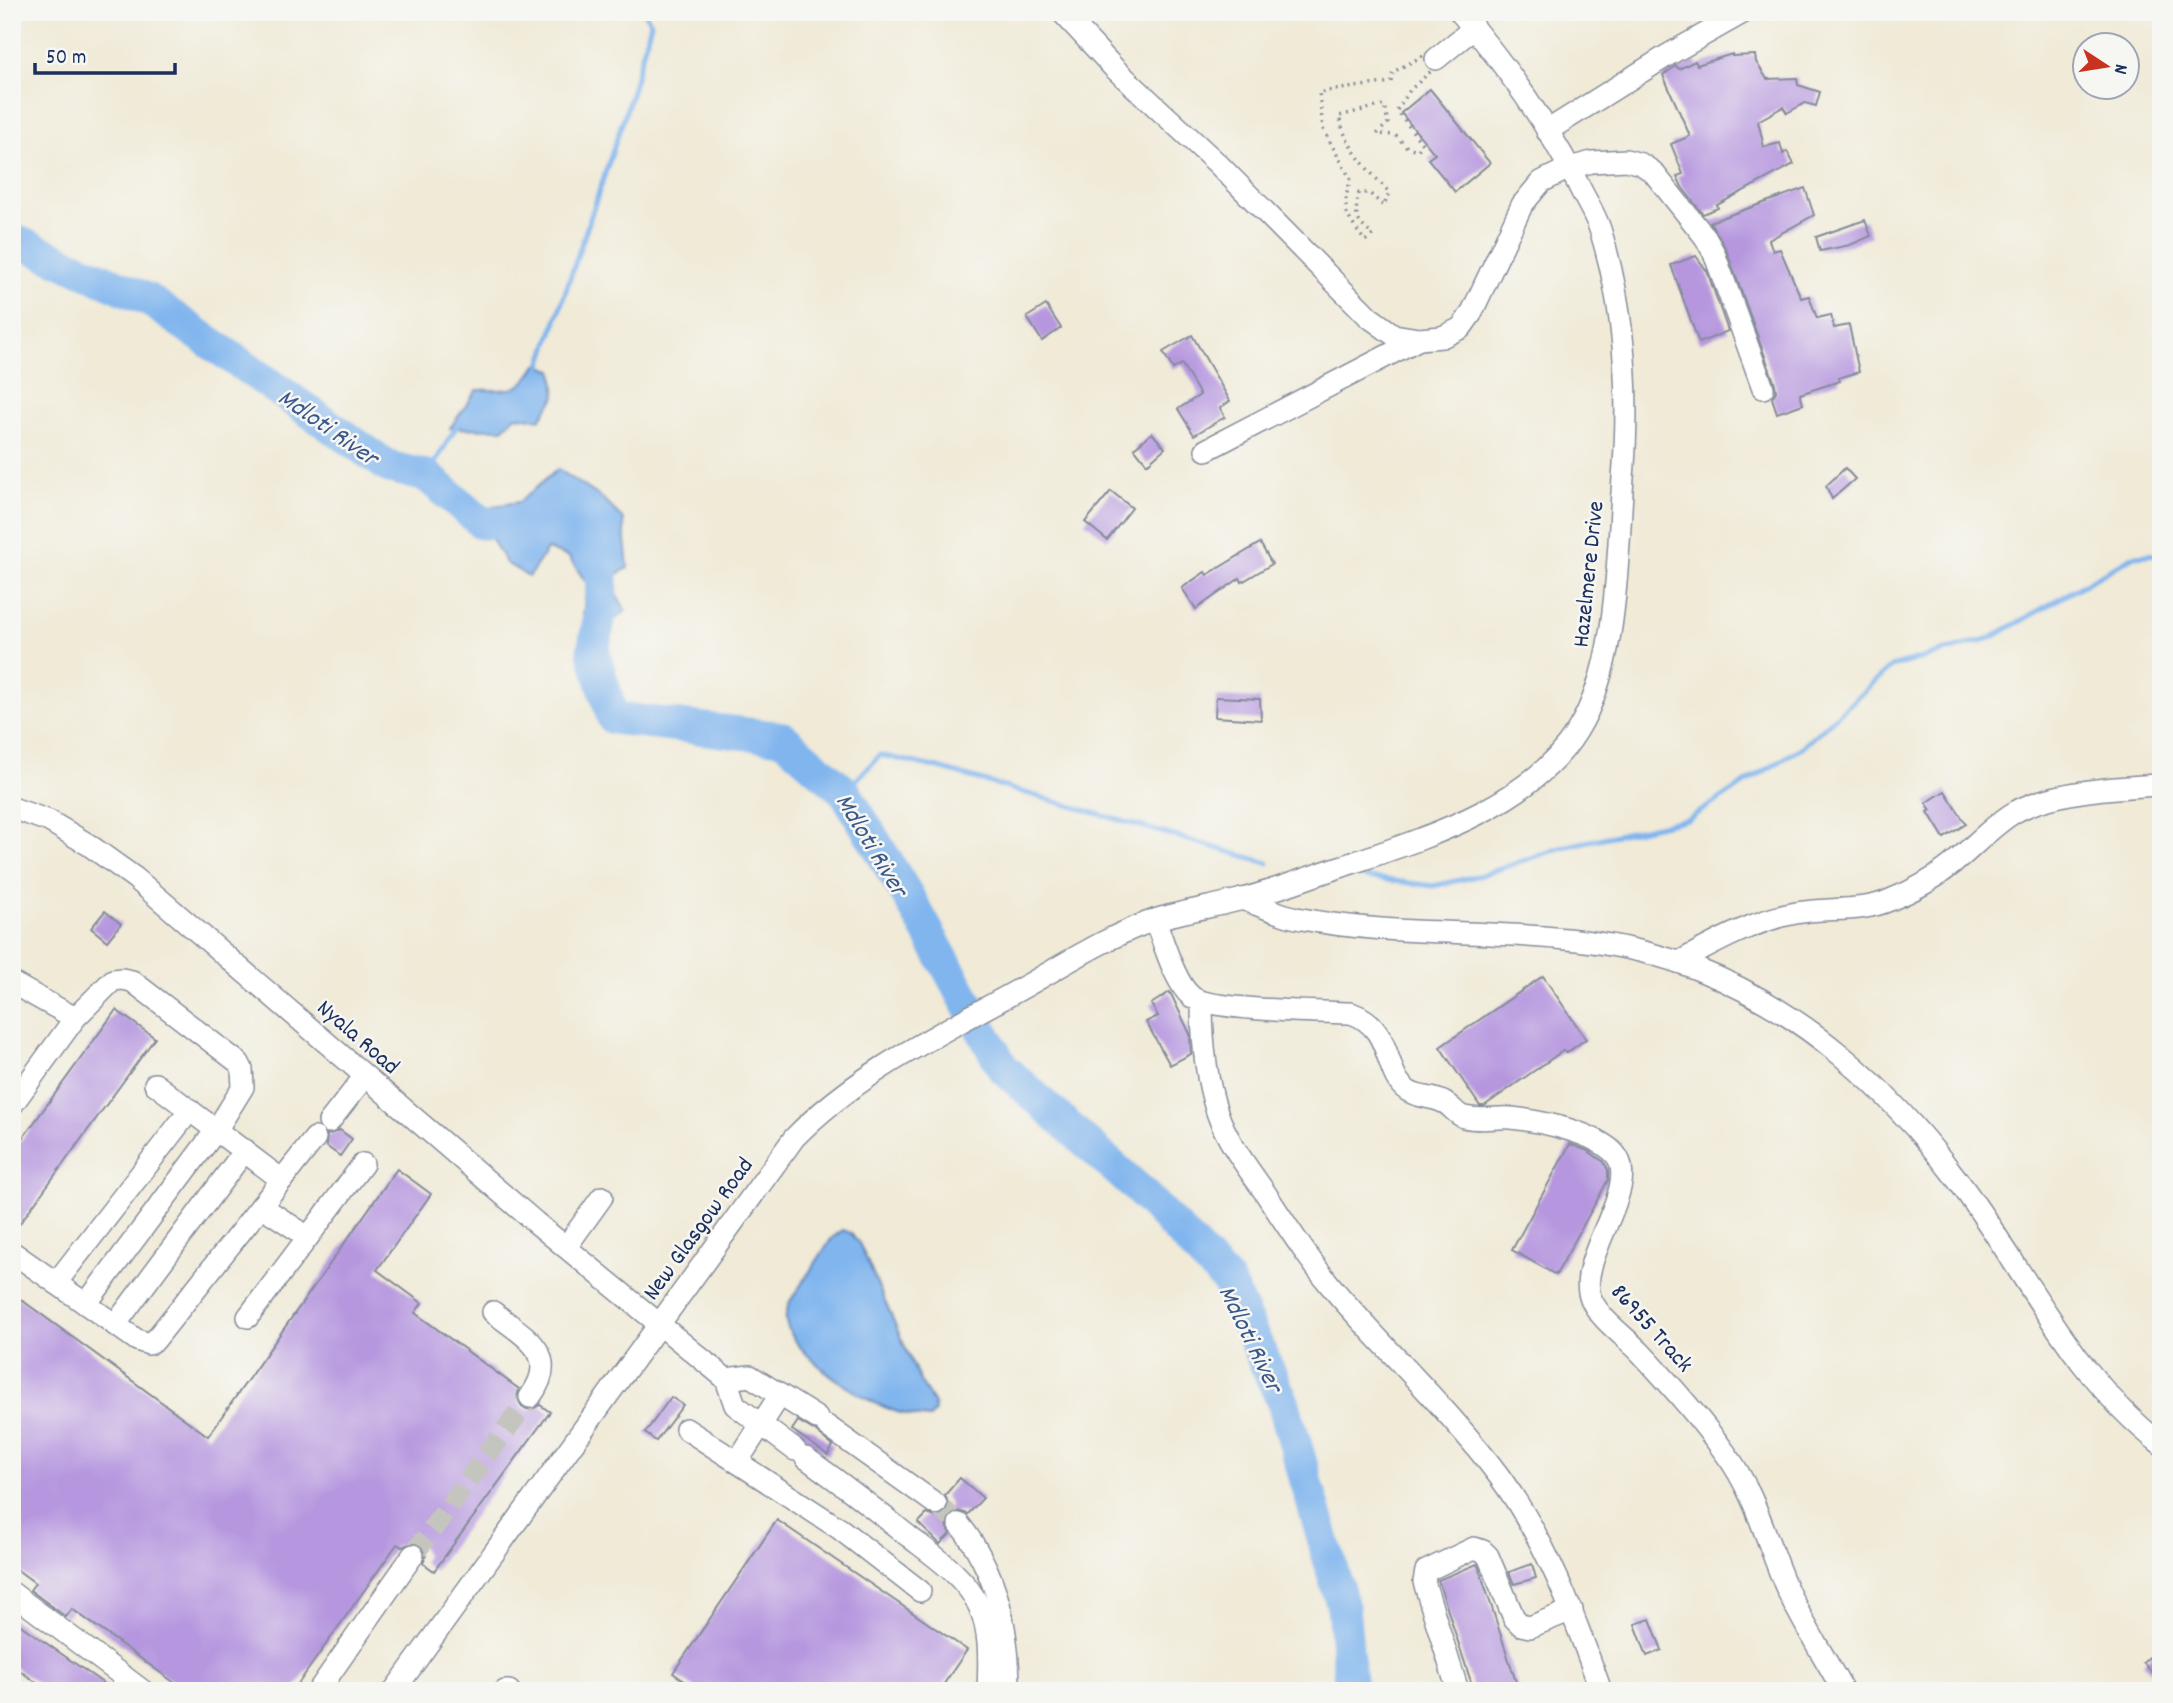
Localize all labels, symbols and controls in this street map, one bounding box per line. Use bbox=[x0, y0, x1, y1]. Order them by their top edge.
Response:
scale bar bbox=[35, 32, 175, 76]
north arrow bbox=[2072, 32, 2142, 102]
text: 50 m bbox=[46, 44, 86, 74]
text: N bbox=[2105, 61, 2133, 76]
water label: Mdloti River bbox=[269, 381, 387, 479]
street label: Hazelmere Drive bbox=[1565, 499, 1615, 649]
water label: Mdloti River bbox=[825, 787, 917, 907]
street label: Nyala Road bbox=[308, 993, 406, 1084]
street label: New Glasgow Road bbox=[636, 1151, 763, 1308]
street label: 86955 Track bbox=[1602, 1277, 1700, 1381]
water label: Mdloti River bbox=[1207, 1280, 1292, 1402]

